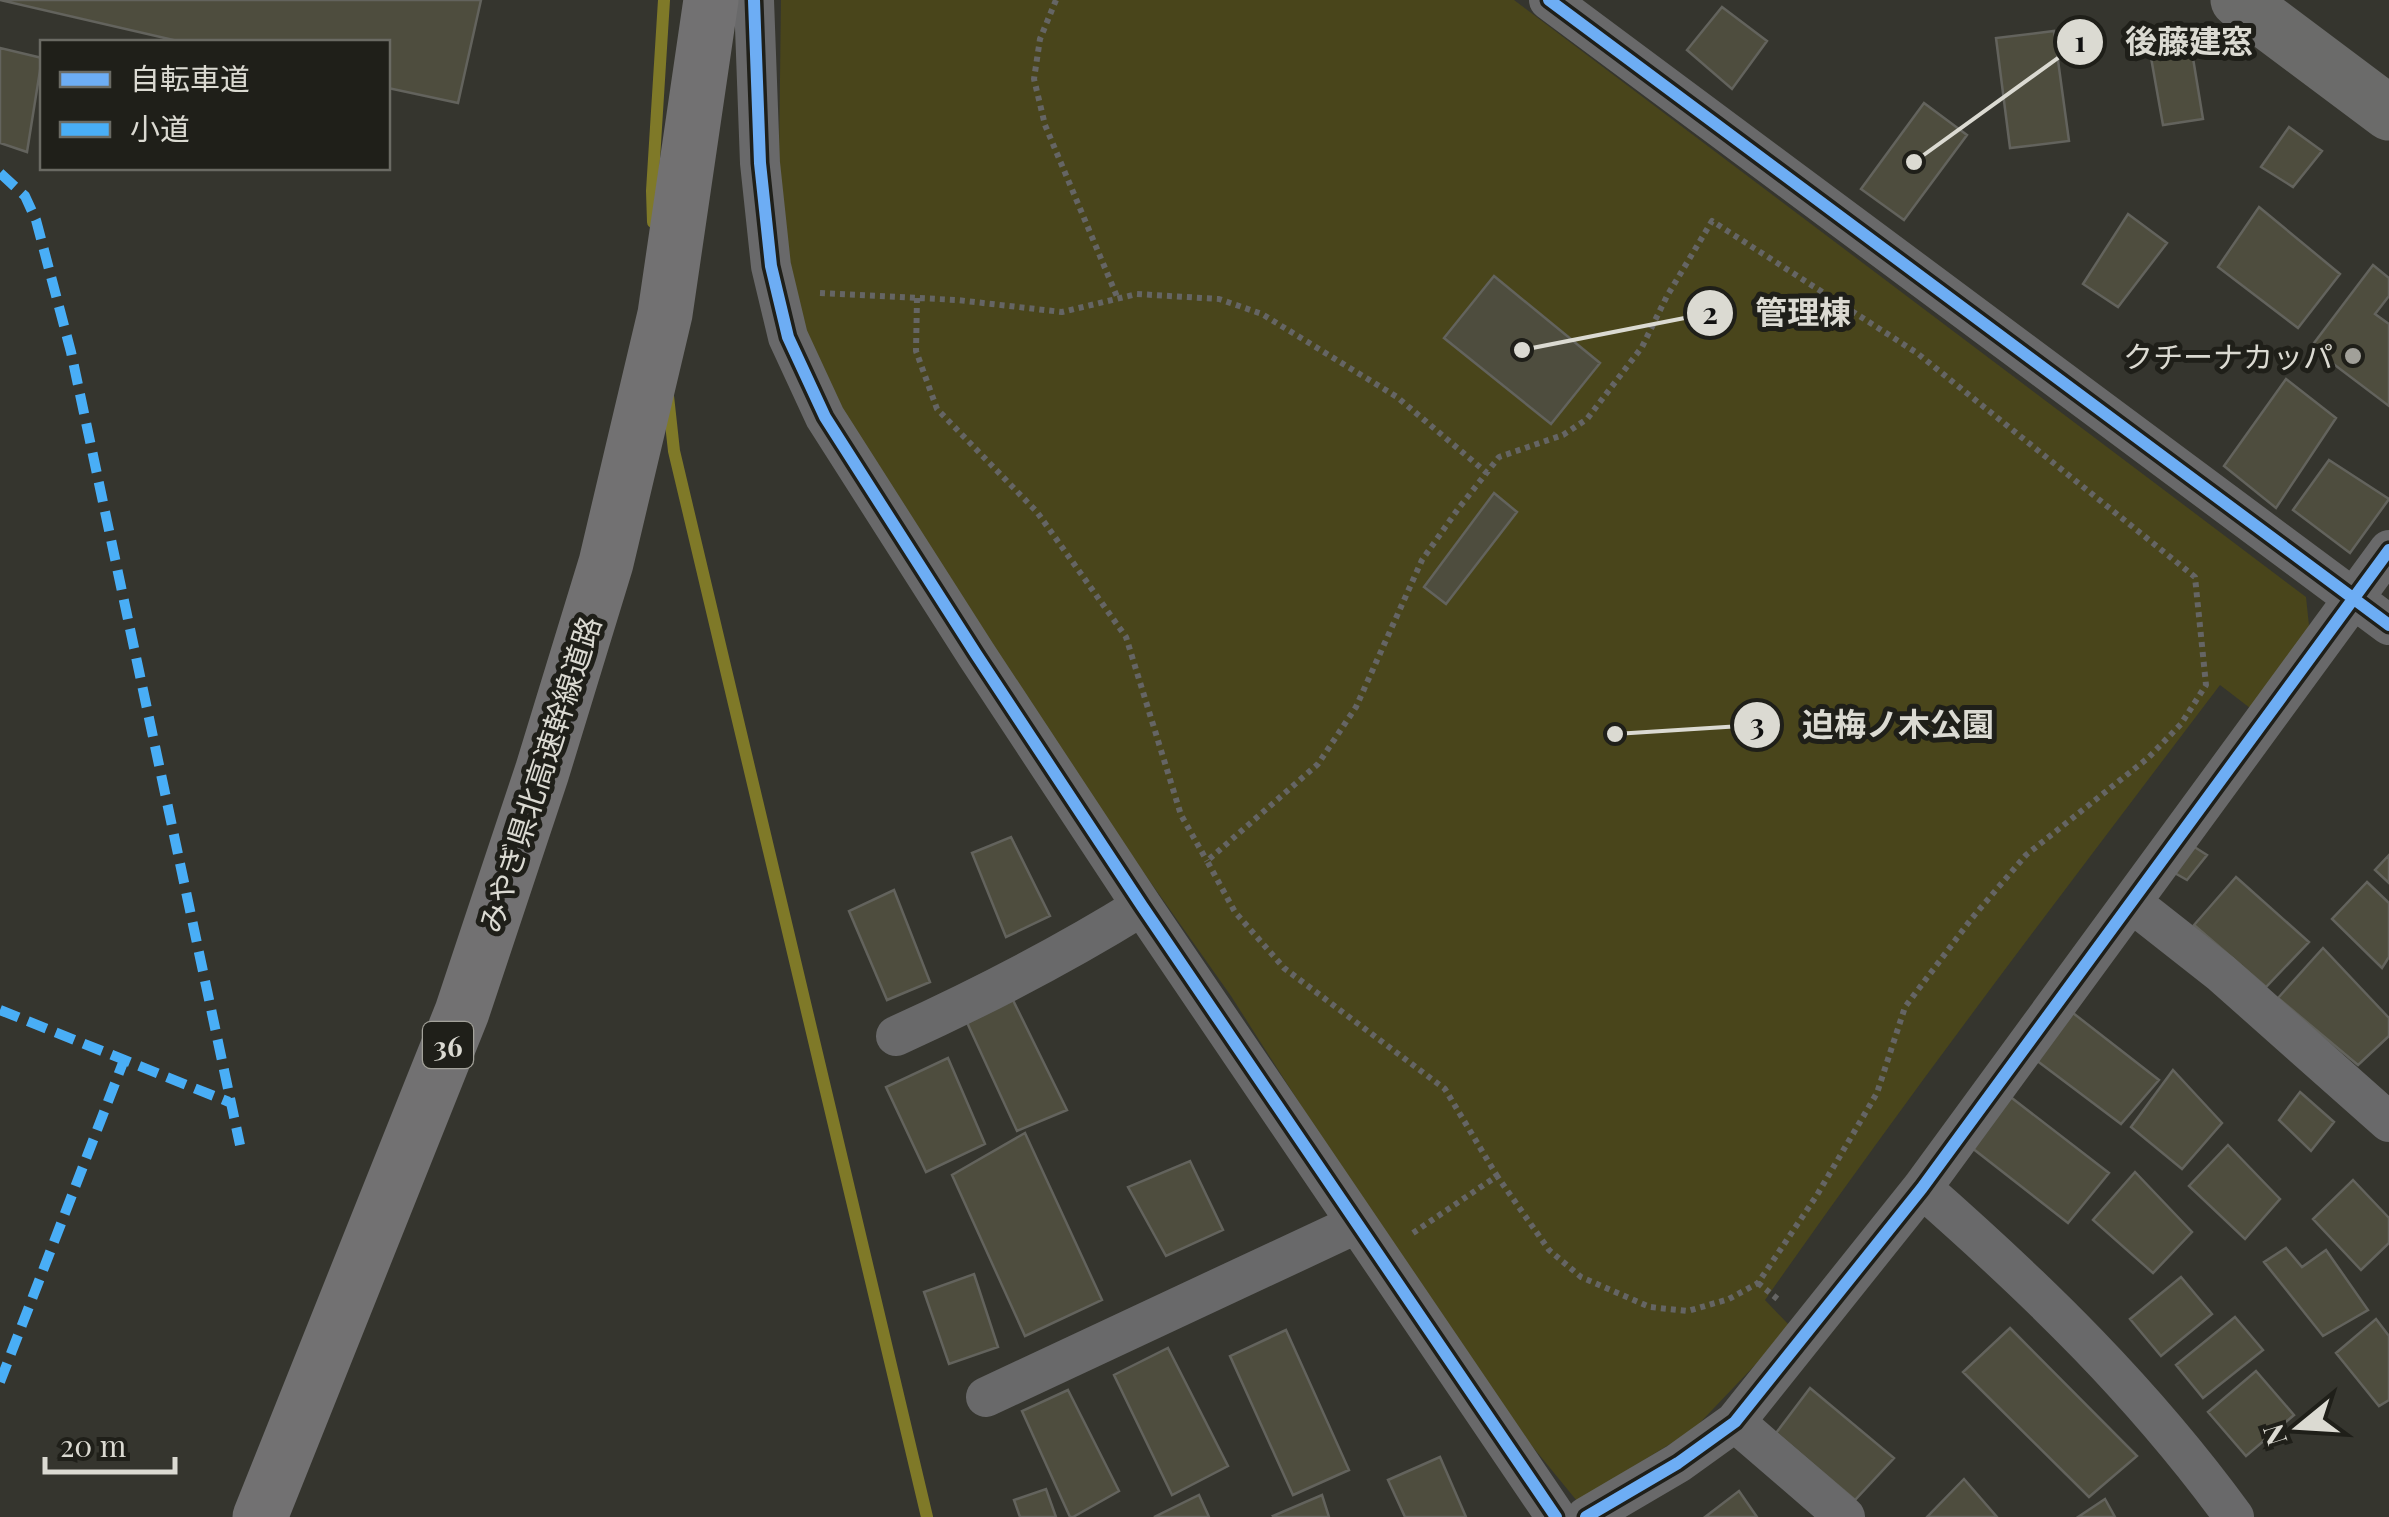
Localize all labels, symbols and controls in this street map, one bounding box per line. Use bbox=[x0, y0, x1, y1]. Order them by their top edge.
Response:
callout: 後藤建窓 bbox=[2055, 11, 2273, 73]
text: 後藤建窓 bbox=[2125, 18, 2253, 61]
text: 1 bbox=[2074, 20, 2086, 60]
legend bbox=[40, 40, 390, 170]
text: 自転車道 bbox=[130, 58, 250, 98]
text: 小道 bbox=[130, 108, 190, 148]
callout: 管理棟 bbox=[1685, 282, 1871, 344]
text: 管理棟 bbox=[1755, 289, 1851, 332]
text: 2 bbox=[1702, 292, 1718, 332]
place label: クチーナカッパ bbox=[2123, 336, 2333, 376]
marker: クチーナカッパ bbox=[2342, 345, 2364, 367]
street label: みやぎ県北高速幹線道路 bbox=[469, 611, 609, 937]
callout: 迫梅ノ木公園 bbox=[1732, 694, 2014, 756]
text: 迫梅ノ木公園 bbox=[1802, 701, 1994, 744]
text: 3 bbox=[1750, 703, 1764, 743]
road number: 36 bbox=[423, 1022, 473, 1068]
north arrow bbox=[2249, 1377, 2349, 1477]
scale bar bbox=[45, 1412, 175, 1474]
text: N bbox=[2253, 1420, 2295, 1451]
text: 20 m bbox=[60, 1425, 127, 1465]

